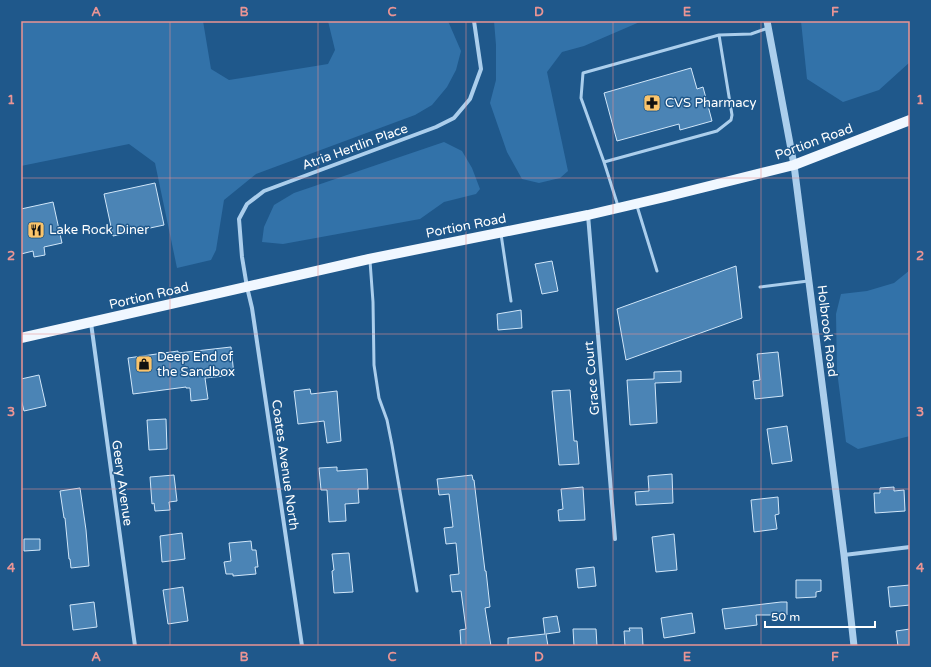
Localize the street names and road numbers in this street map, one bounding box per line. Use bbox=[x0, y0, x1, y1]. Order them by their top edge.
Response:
street label: Atria Hertlin Place bbox=[300, 120, 410, 174]
street label: Portion Road bbox=[773, 121, 855, 163]
street label: Portion Road bbox=[424, 210, 508, 242]
street label: Portion Road bbox=[107, 279, 191, 313]
street label: Holbrook Road bbox=[813, 284, 841, 378]
street label: Grace Court bbox=[581, 340, 603, 416]
street label: Coates Avenue North bbox=[268, 399, 302, 531]
street label: Geery Avenue bbox=[108, 439, 136, 527]

